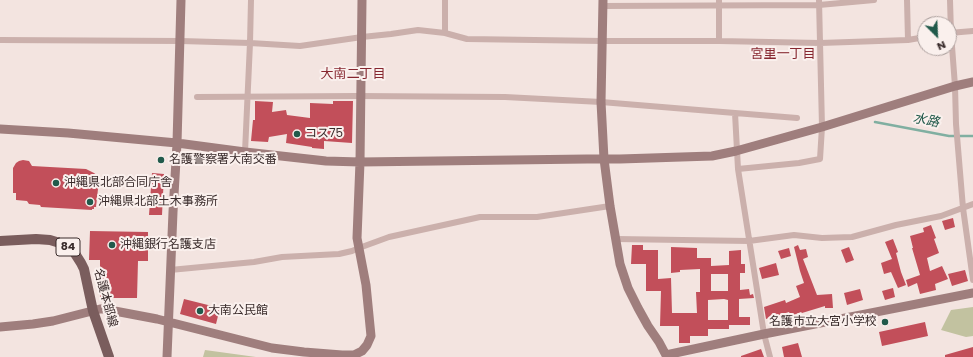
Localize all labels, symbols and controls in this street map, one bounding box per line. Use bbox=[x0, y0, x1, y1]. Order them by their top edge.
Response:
north arrow bbox=[917, 16, 957, 56]
text: N bbox=[934, 37, 949, 55]
district label: 宮里一丁目 bbox=[751, 47, 815, 63]
district label: 大南二丁目 bbox=[321, 67, 385, 83]
water label: 水路 bbox=[912, 111, 940, 131]
place label: コス75 bbox=[305, 127, 343, 141]
marker: コス75 bbox=[292, 129, 302, 139]
place label: 名護警察署大南交番 bbox=[169, 153, 277, 167]
marker: 名護警察署大南交番 bbox=[156, 155, 166, 165]
place label: 沖縄県北部合同庁舎 bbox=[64, 176, 172, 190]
marker: 沖縄県北部合同庁舎 bbox=[51, 178, 61, 188]
place label: 沖縄県北部土木事務所 bbox=[98, 195, 218, 209]
marker: 沖縄県北部土木事務所 bbox=[85, 197, 95, 207]
road number: 84 bbox=[56, 238, 80, 256]
place label: 沖縄銀行名護支店 bbox=[120, 238, 216, 252]
marker: 沖縄銀行名護支店 bbox=[107, 240, 117, 250]
street label: 名護本部線 bbox=[90, 267, 120, 329]
place label: 大南公民館 bbox=[208, 304, 268, 318]
marker: 大南公民館 bbox=[195, 306, 205, 316]
place label: 名護市立大宮小学校 bbox=[769, 315, 877, 329]
marker: 名護市立大宮小学校 bbox=[880, 317, 890, 327]

